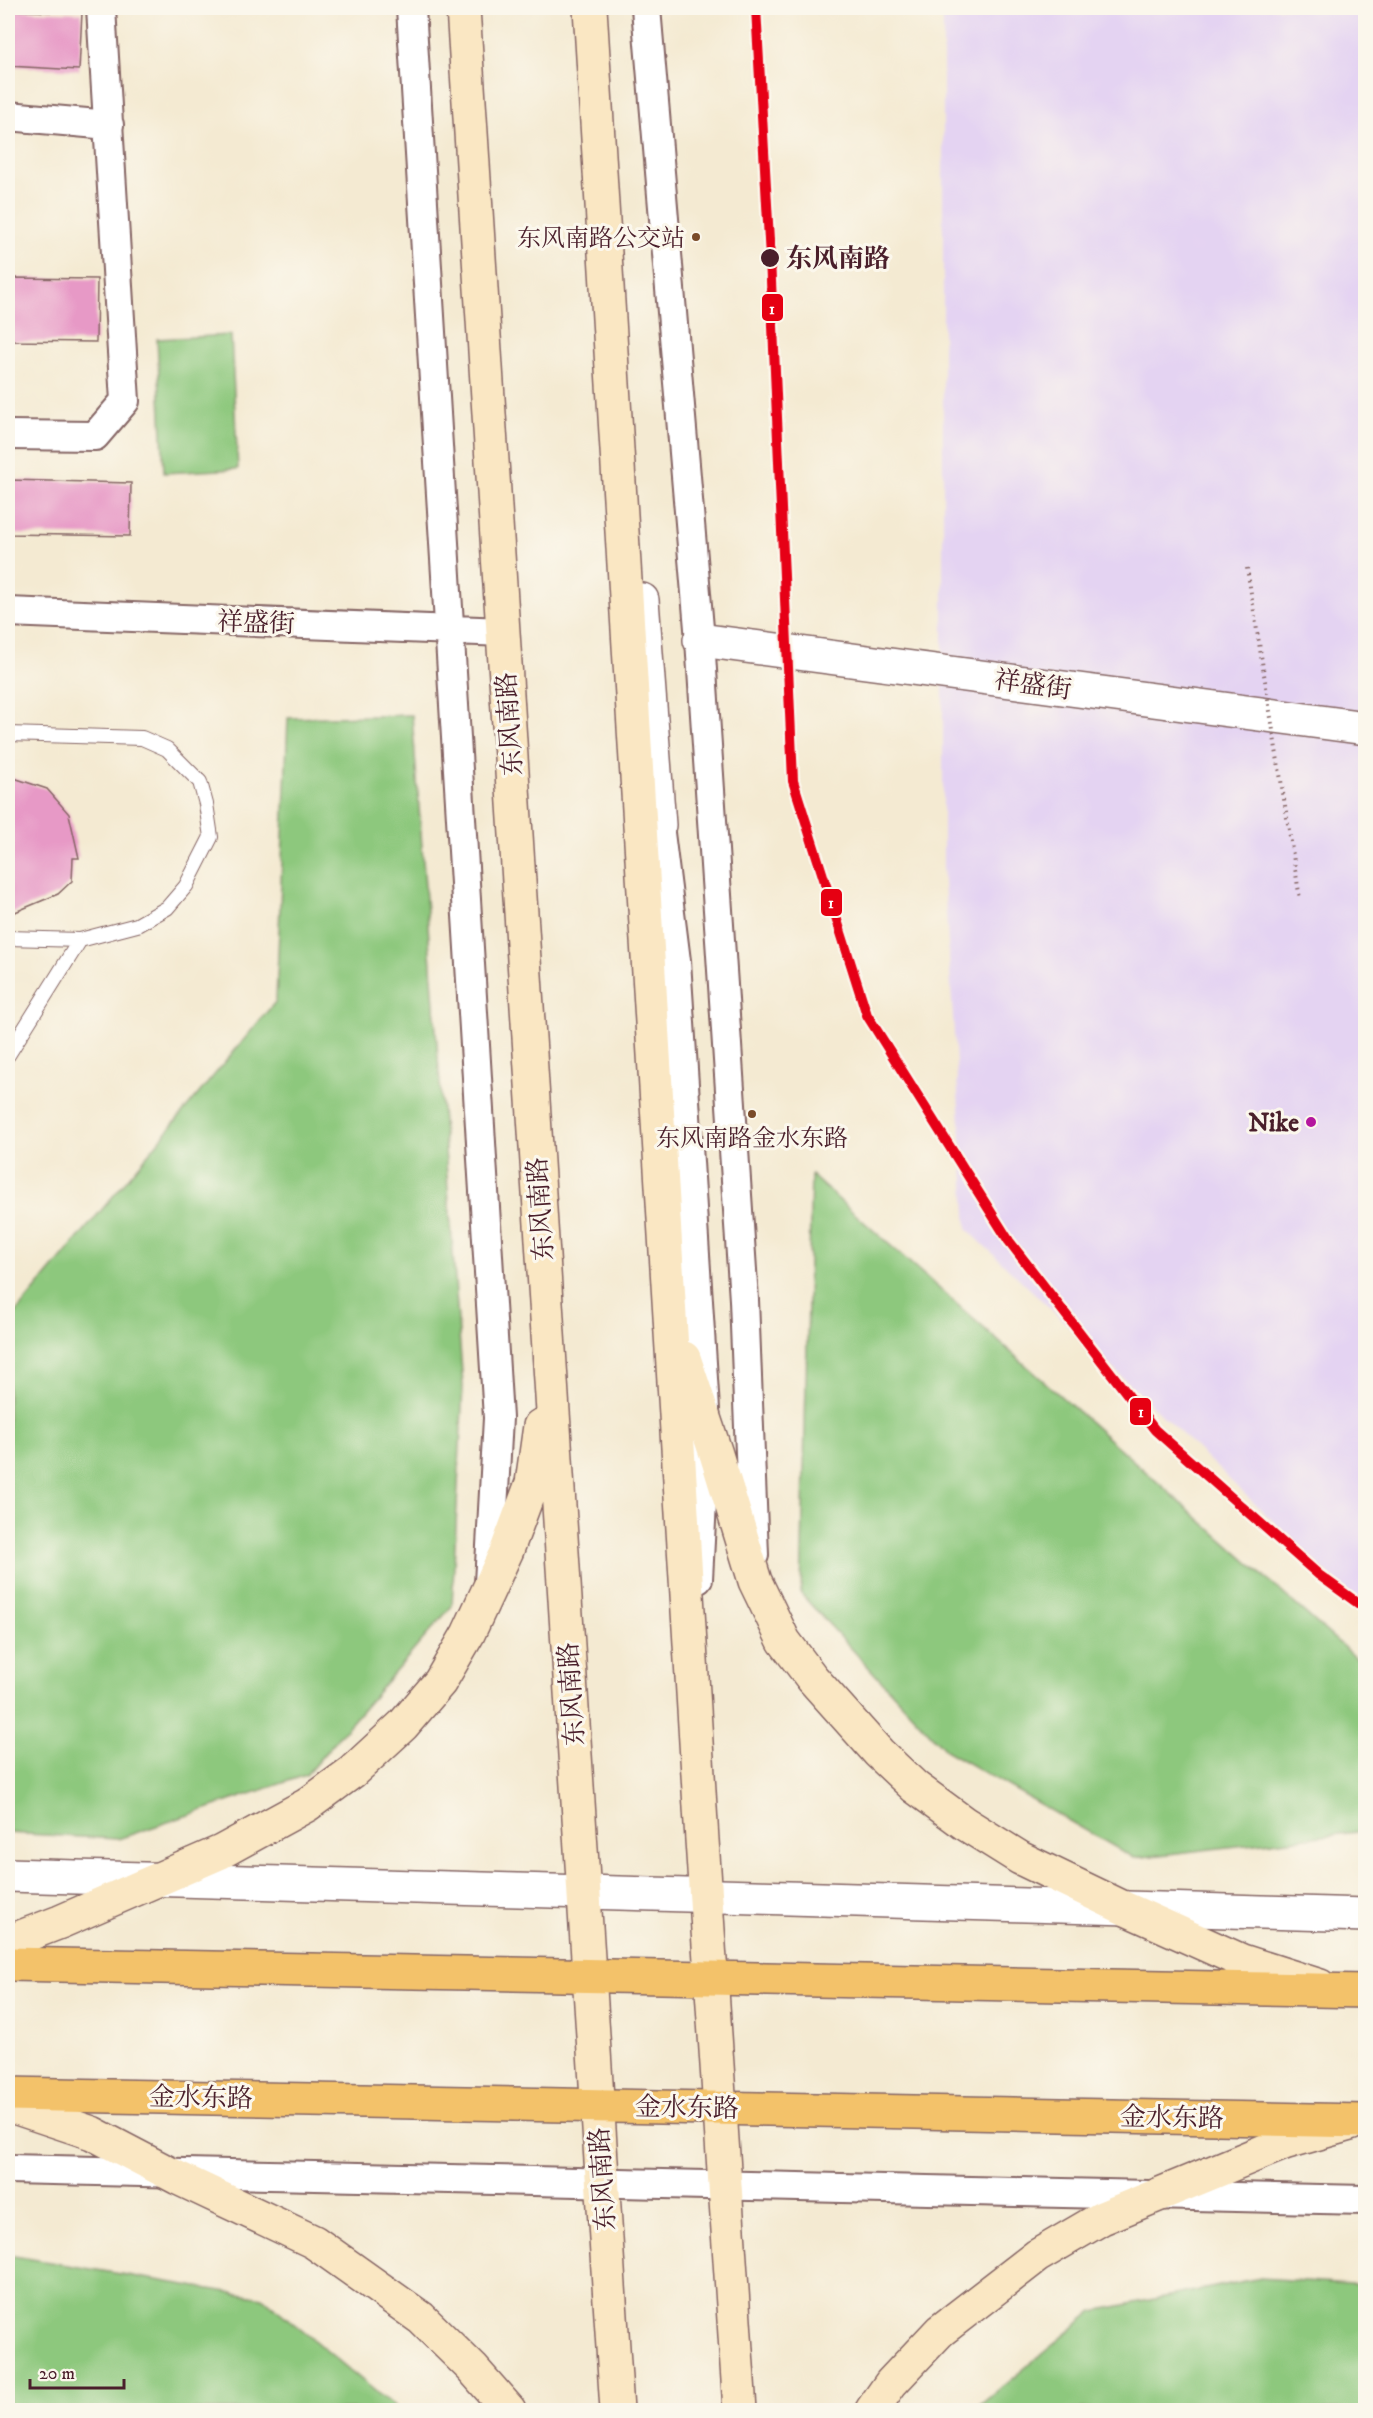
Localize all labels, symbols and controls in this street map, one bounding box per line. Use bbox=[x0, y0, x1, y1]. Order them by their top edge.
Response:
place label: 东风南路公交站 bbox=[517, 224, 685, 254]
marker: 东风南路公交站 bbox=[690, 231, 702, 243]
place label: 东风南路 bbox=[786, 243, 890, 276]
marker: 东风南路 bbox=[759, 247, 781, 269]
line badge: 1 bbox=[761, 293, 784, 322]
text: 1 bbox=[769, 299, 775, 319]
street label: 祥盛街 bbox=[216, 606, 296, 641]
street label: 祥盛街 bbox=[992, 664, 1074, 707]
street label: 东风南路 bbox=[490, 671, 531, 777]
line badge: 1 bbox=[820, 888, 843, 917]
text: 1 bbox=[828, 893, 834, 913]
place label: Nike bbox=[1248, 1107, 1299, 1140]
marker: 东风南路金水东路 bbox=[746, 1108, 758, 1120]
marker: Nike bbox=[1304, 1115, 1318, 1129]
place label: 东风南路金水东路 bbox=[656, 1124, 848, 1154]
street label: 东风南路 bbox=[521, 1156, 562, 1262]
line badge: 1 bbox=[1129, 1397, 1152, 1426]
text: 1 bbox=[1138, 1402, 1144, 1422]
street label: 东风南路 bbox=[552, 1641, 593, 1747]
street label: 金水东路 bbox=[149, 2081, 253, 2116]
street label: 金水东路 bbox=[635, 2091, 739, 2126]
street label: 金水东路 bbox=[1120, 2101, 1224, 2136]
street label: 东风南路 bbox=[583, 2126, 624, 2232]
scale bar bbox=[30, 2352, 124, 2390]
text: 20 m bbox=[39, 2363, 75, 2385]

